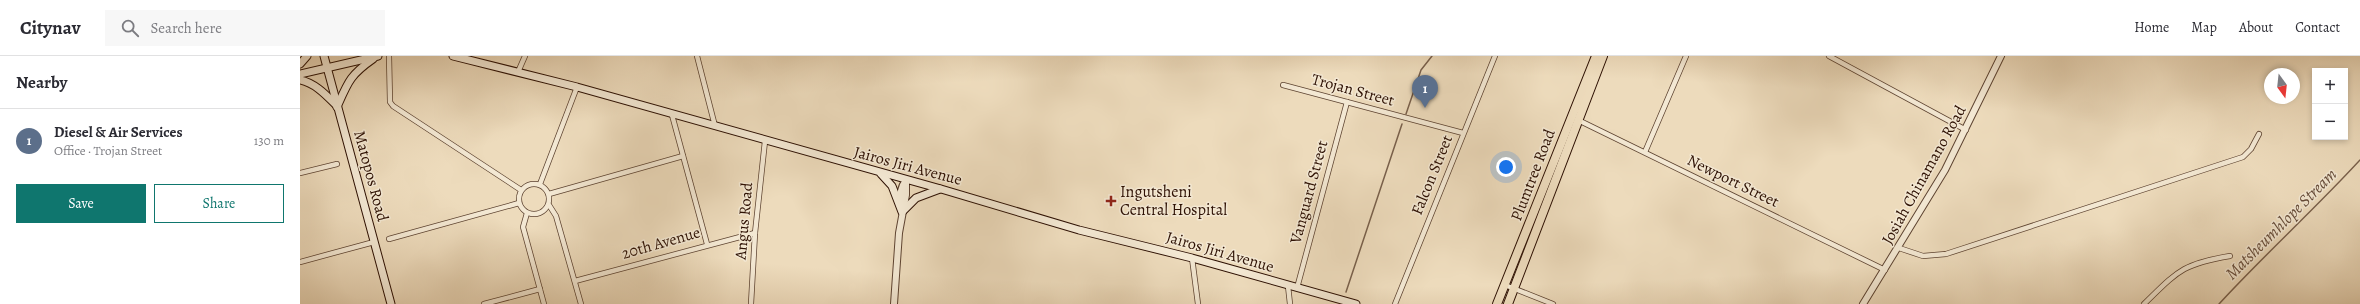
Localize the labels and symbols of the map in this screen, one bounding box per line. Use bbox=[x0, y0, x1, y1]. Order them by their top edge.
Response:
street label: Trojan Street bbox=[1309, 68, 1397, 112]
north arrow bbox=[2264, 68, 2300, 104]
pin: 1 bbox=[1412, 75, 1438, 108]
street label: Josiah Chinamano Road bbox=[1877, 101, 1972, 249]
street label: Plumtree Road bbox=[1505, 126, 1561, 224]
street label: Matopos Road bbox=[348, 128, 394, 224]
street label: Falcon Street bbox=[1406, 132, 1458, 218]
street label: Vanguard Street bbox=[1284, 138, 1333, 247]
street label: Jairos Jiri Avenue bbox=[851, 141, 965, 191]
street label: Newport Street bbox=[1683, 149, 1783, 213]
your location bbox=[1496, 157, 1516, 177]
water label: Matsheumhlope Stream bbox=[2220, 163, 2342, 285]
street label: Angus Road bbox=[730, 181, 758, 262]
place label: Ingutsheni Central Hospital bbox=[1120, 181, 1227, 221]
marker: Ingutsheni Central Hospital bbox=[1105, 195, 1117, 207]
street label: 20th Avenue bbox=[619, 221, 703, 265]
street label: Jairos Jiri Avenue bbox=[1164, 226, 1276, 278]

